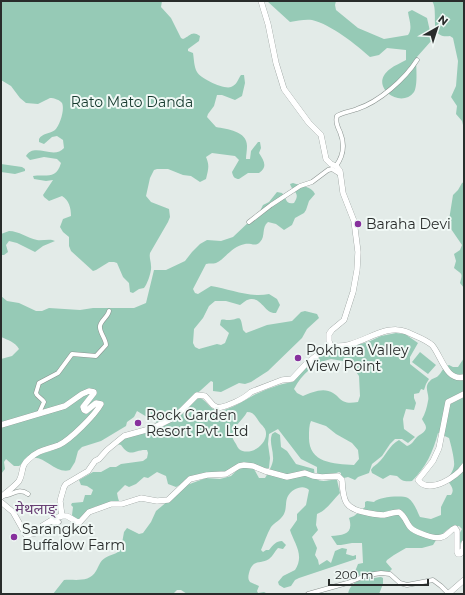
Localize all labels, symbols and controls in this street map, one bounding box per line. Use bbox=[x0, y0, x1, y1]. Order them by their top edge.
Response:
north arrow bbox=[417, 8, 457, 48]
text: N bbox=[435, 12, 451, 28]
park label: Rato Mato Danda bbox=[71, 93, 193, 111]
place label: Baraha Devi bbox=[366, 215, 451, 233]
marker: Baraha Devi bbox=[353, 219, 363, 229]
place label: Pokhara Valley View Point bbox=[306, 341, 409, 375]
marker: Pokhara Valley View Point bbox=[293, 353, 303, 363]
place label: Rock Garden Resort Pvt. Ltd bbox=[146, 406, 249, 440]
marker: Rock Garden Resort Pvt. Ltd bbox=[133, 418, 143, 428]
district label: मेथलाङ् bbox=[15, 499, 58, 519]
place label: Sarangkot Buffalow Farm bbox=[22, 520, 125, 554]
marker: Sarangkot Buffalow Farm bbox=[9, 532, 19, 542]
scale bar bbox=[329, 561, 428, 587]
text: 200 m bbox=[335, 567, 374, 582]

